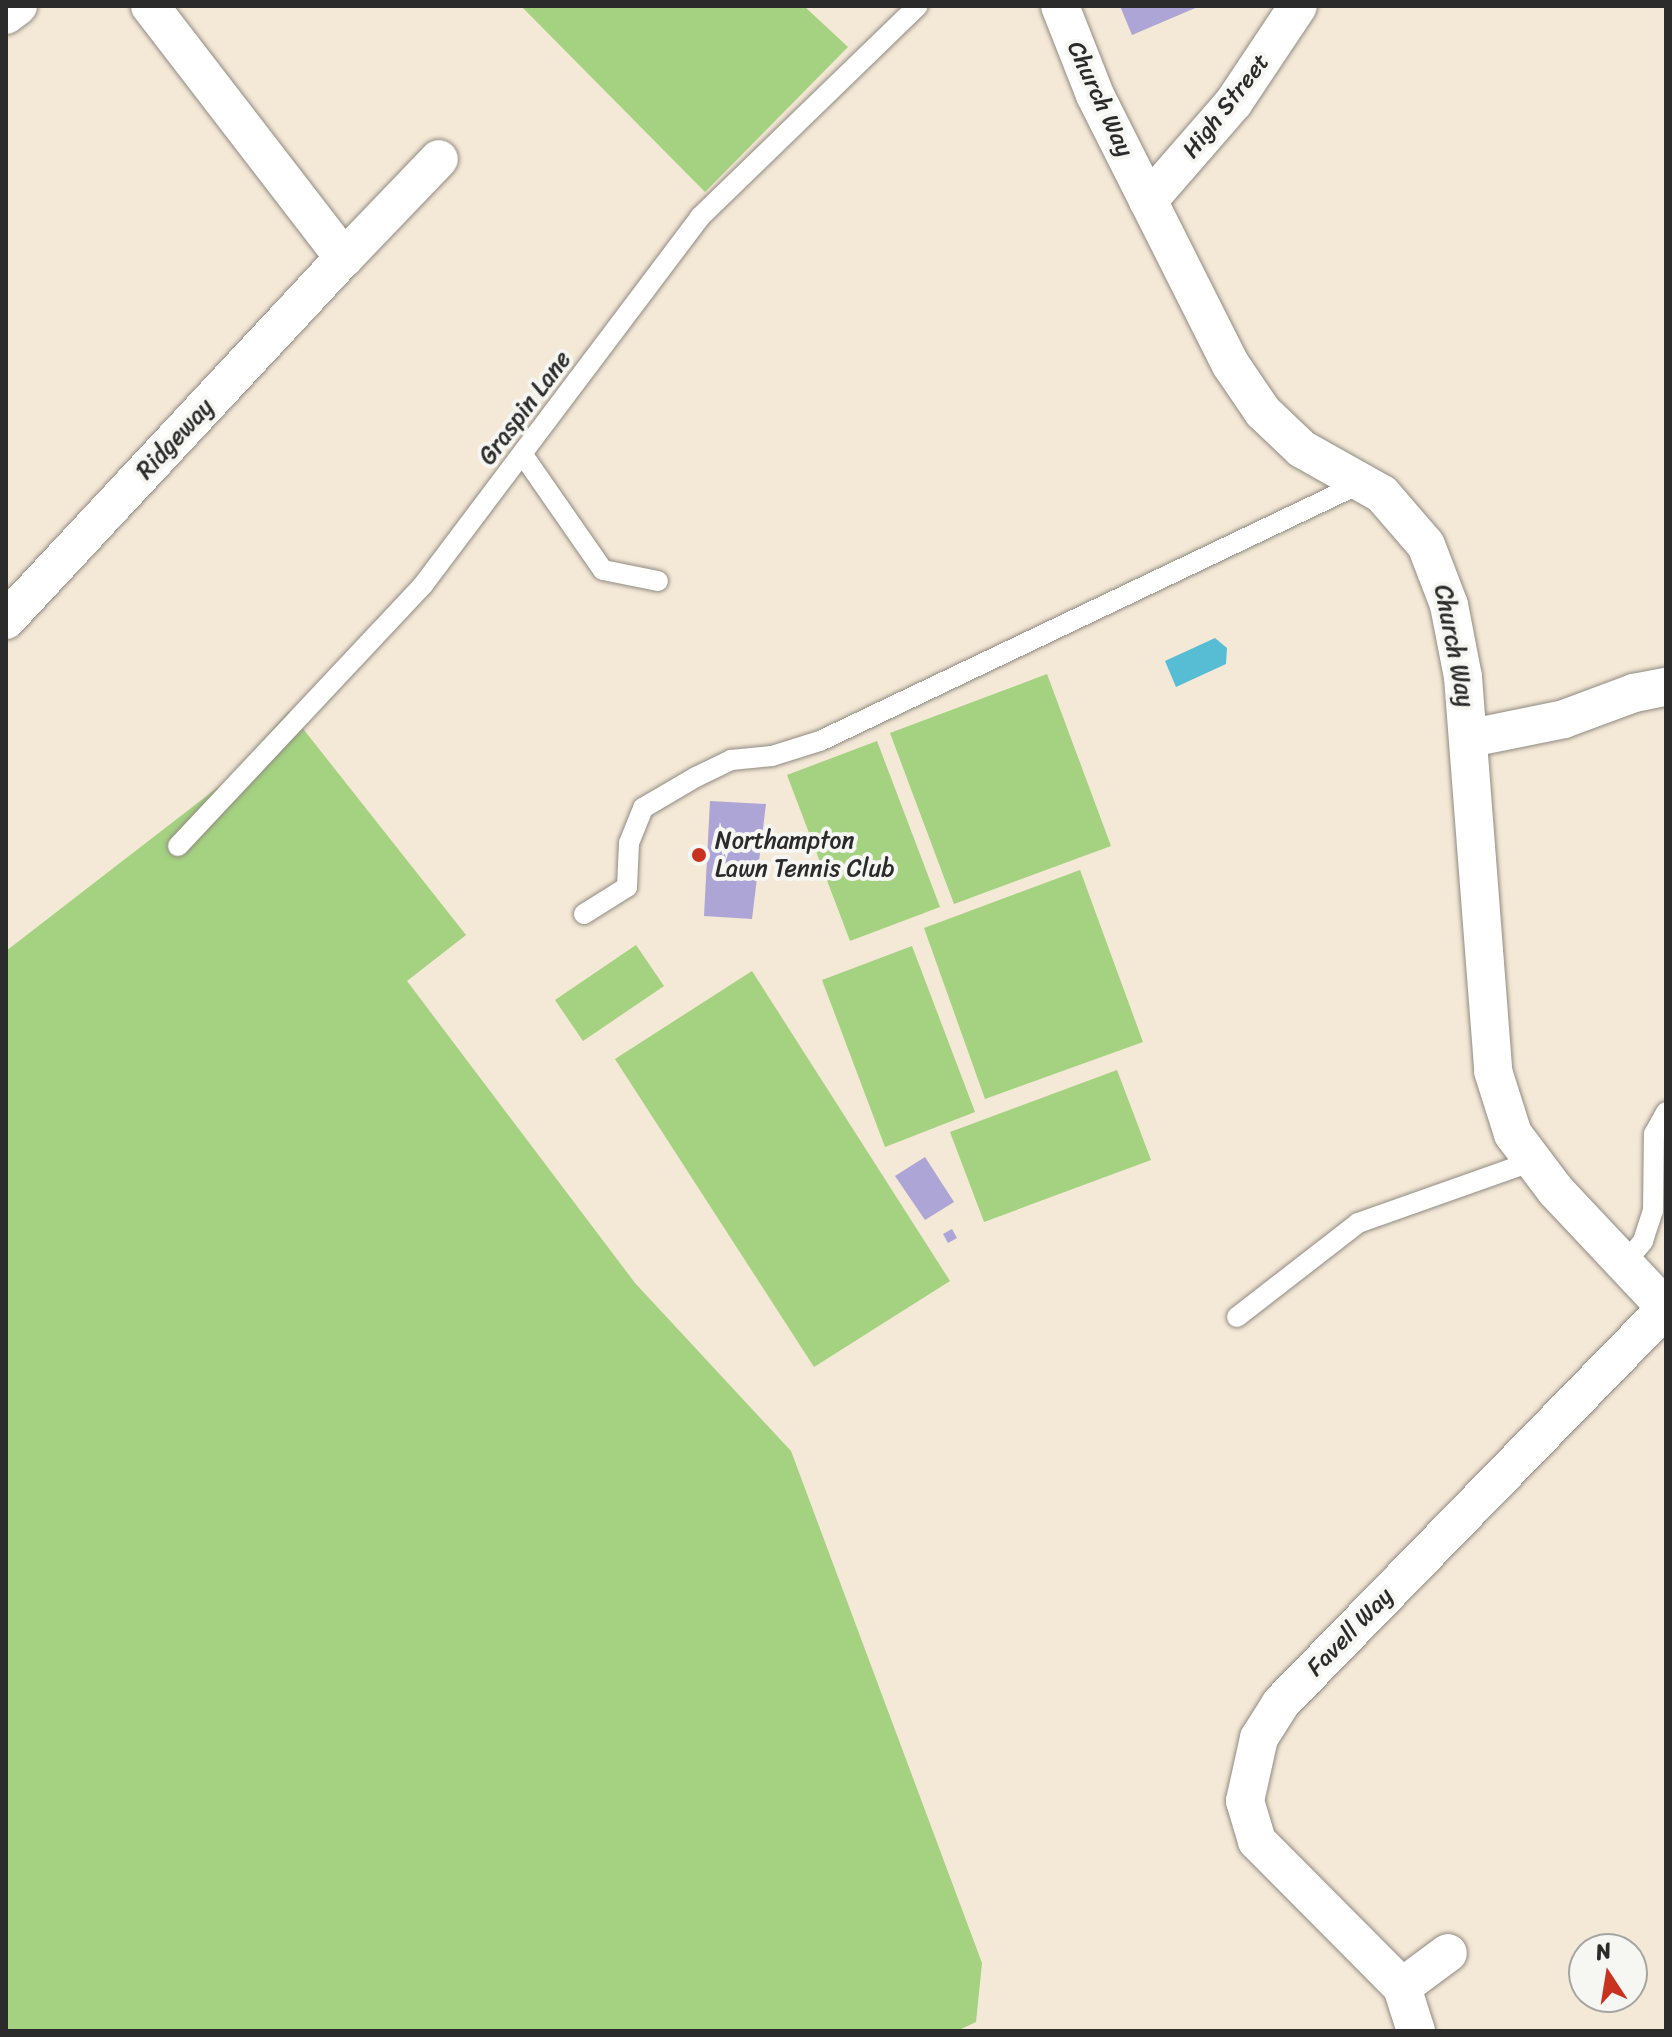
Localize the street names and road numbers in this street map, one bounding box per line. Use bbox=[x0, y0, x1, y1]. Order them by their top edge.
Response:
street label: Church Way bbox=[1061, 37, 1139, 161]
street label: High Street bbox=[1176, 48, 1276, 164]
street label: Graspin Lane bbox=[473, 346, 577, 470]
street label: Ridgeway bbox=[131, 393, 219, 485]
street label: Church Way bbox=[1428, 582, 1480, 710]
street label: Favell Way bbox=[1301, 1582, 1399, 1682]

